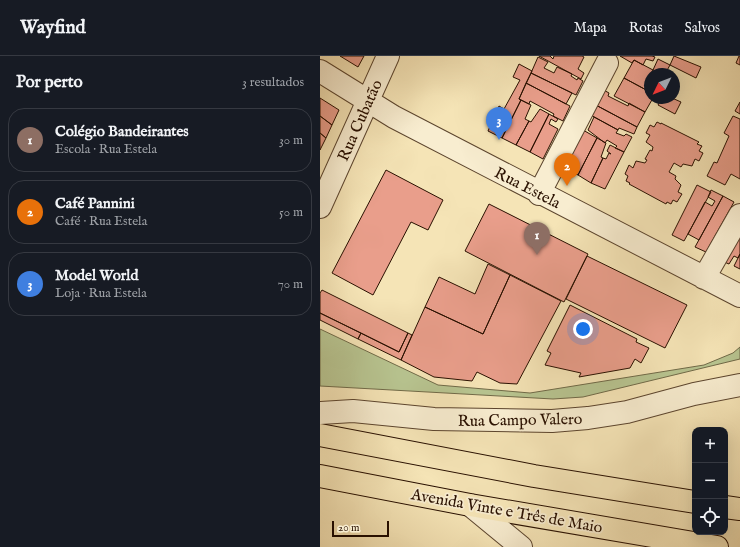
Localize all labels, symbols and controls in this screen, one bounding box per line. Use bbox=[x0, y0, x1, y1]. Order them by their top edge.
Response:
text: Wayfind bbox=[20, 16, 86, 40]
text: Mapa bbox=[574, 19, 607, 37]
text: Rotas bbox=[629, 19, 663, 37]
text: Salvos bbox=[685, 19, 720, 37]
north arrow bbox=[644, 68, 680, 104]
text: Por perto bbox=[16, 72, 83, 93]
text: 3 resultados bbox=[242, 74, 304, 91]
street label: Rua Cubatão bbox=[334, 77, 388, 165]
pin: 3 bbox=[486, 107, 512, 140]
text: Colégio Bandeirantes bbox=[55, 122, 189, 141]
text: 1 bbox=[28, 132, 32, 149]
text: 30 m bbox=[279, 132, 303, 149]
text: Escola · Rua Estela bbox=[55, 141, 157, 158]
pin: 2 bbox=[554, 153, 580, 186]
street label: Rua Estela bbox=[491, 164, 564, 214]
text: Café Pannini bbox=[55, 194, 135, 213]
text: 2 bbox=[27, 204, 33, 221]
text: 50 m bbox=[279, 204, 303, 221]
text: Café · Rua Estela bbox=[55, 213, 147, 230]
pin: 1 bbox=[524, 222, 550, 255]
text: Model World bbox=[55, 266, 138, 285]
text: 3 bbox=[28, 276, 32, 293]
text: 70 m bbox=[278, 276, 303, 293]
text: Loja · Rua Estela bbox=[55, 285, 147, 302]
your location bbox=[573, 319, 593, 339]
street label: Rua Campo Valero bbox=[457, 410, 583, 432]
map controls bbox=[692, 427, 728, 535]
button: + bbox=[692, 427, 728, 463]
button: − bbox=[692, 463, 728, 499]
street label: Avenida Vinte e Três de Maio bbox=[408, 485, 604, 539]
button: locate bbox=[692, 499, 728, 535]
scale bar bbox=[332, 519, 389, 538]
text: 20 m bbox=[338, 521, 359, 535]

